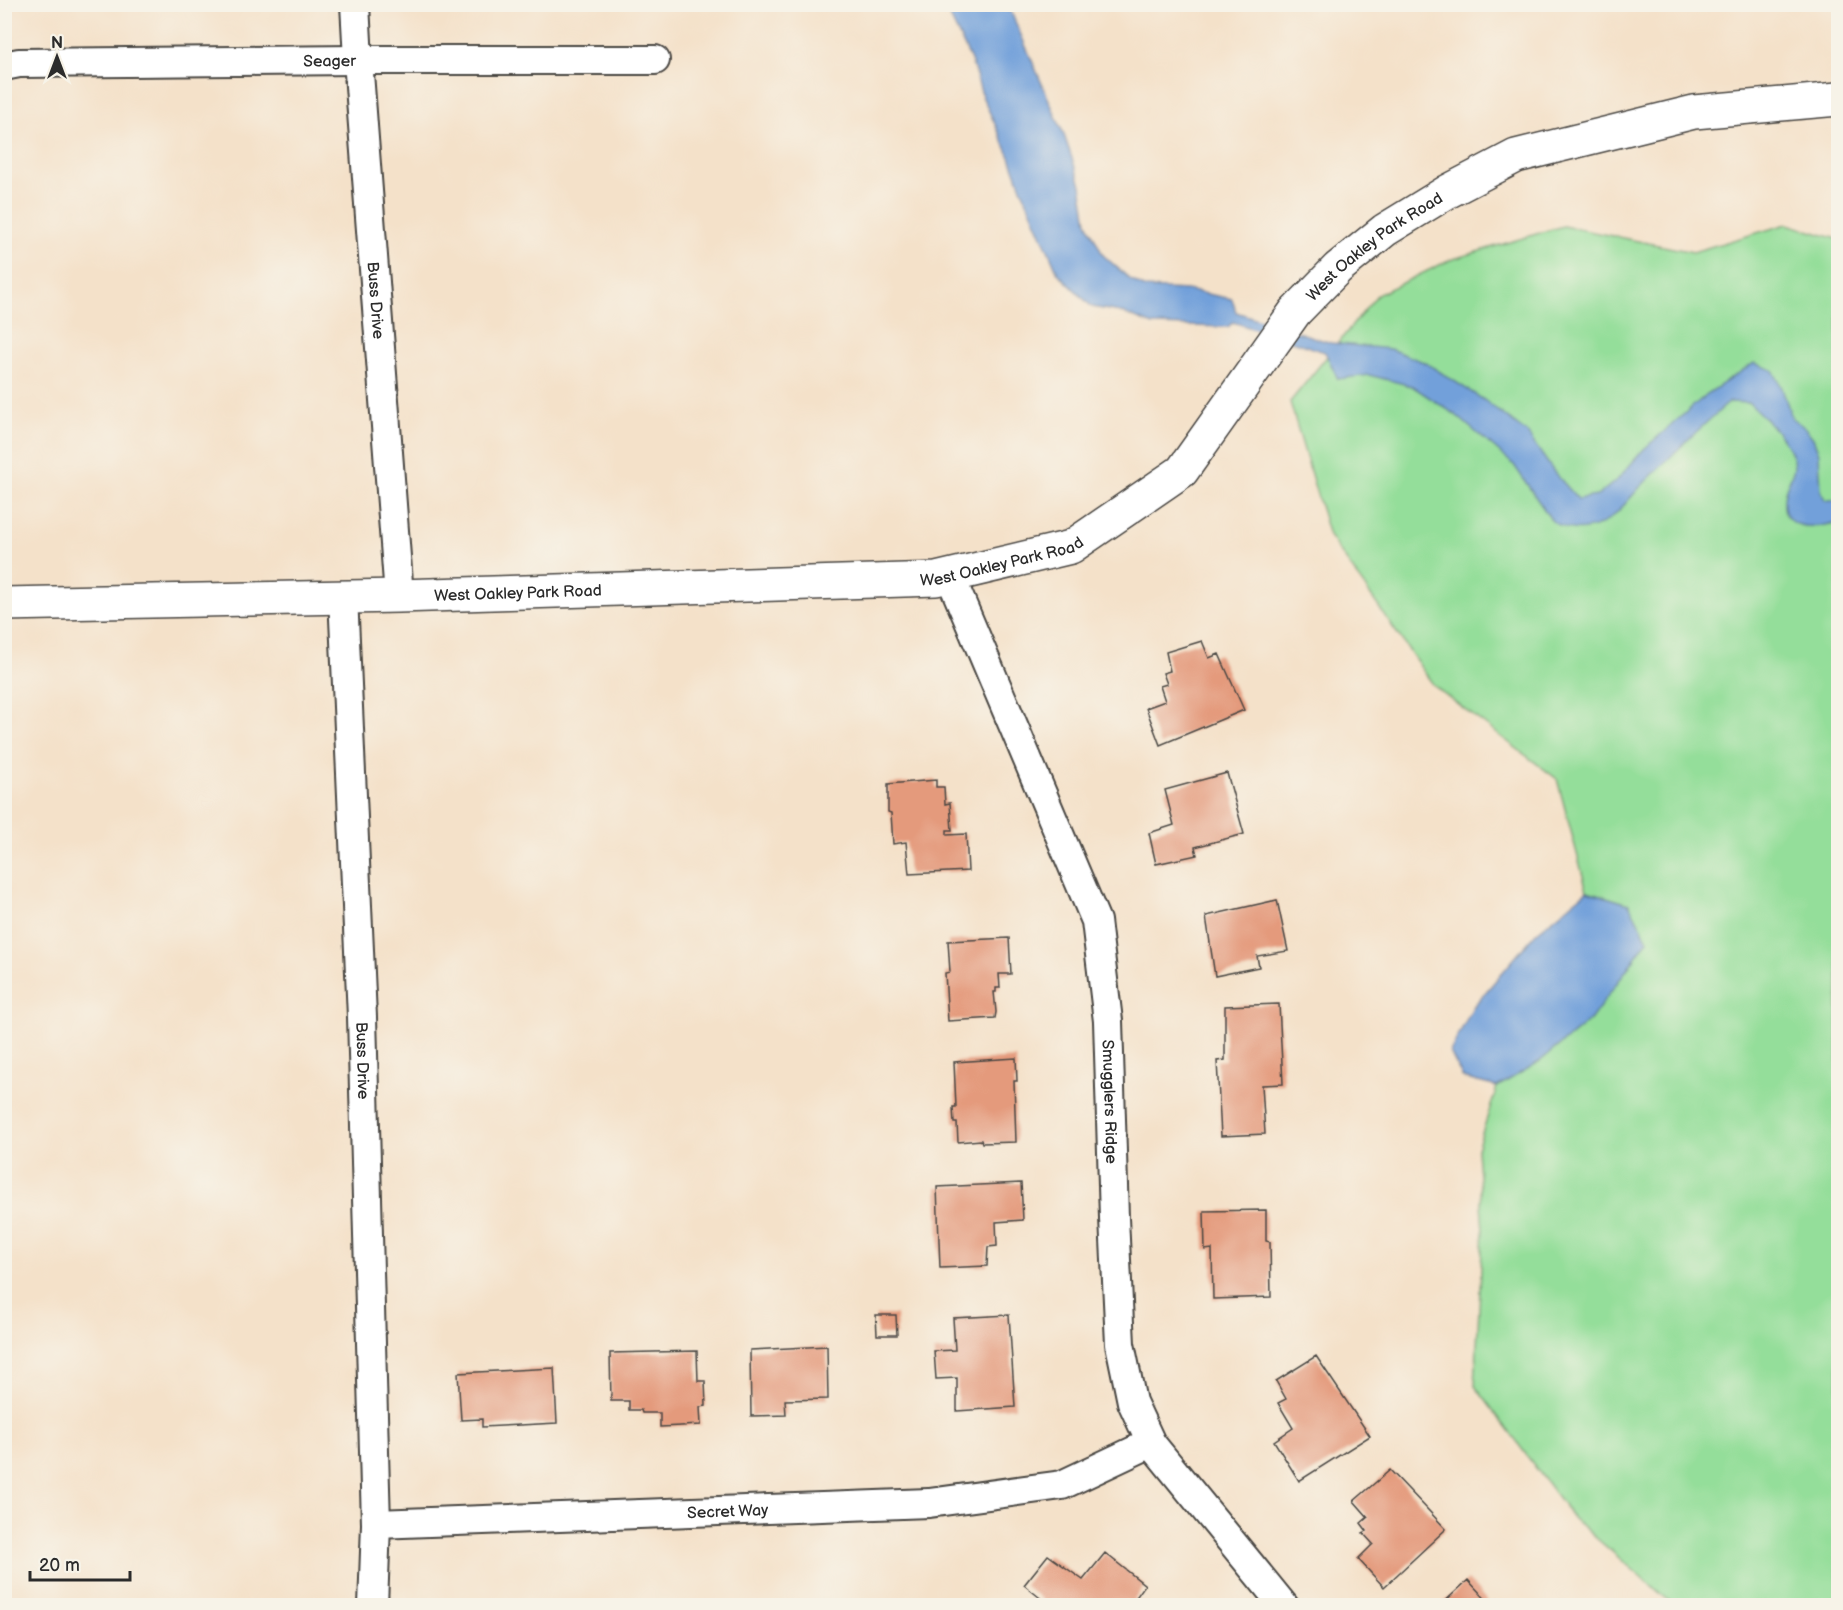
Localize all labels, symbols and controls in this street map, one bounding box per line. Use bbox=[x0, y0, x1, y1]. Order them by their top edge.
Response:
north arrow bbox=[27, 27, 87, 87]
text: N bbox=[51, 34, 63, 53]
street label: Seager bbox=[303, 52, 356, 71]
street label: West Oakley Park Road bbox=[1303, 189, 1446, 306]
street label: Buss Drive bbox=[362, 261, 387, 340]
street label: West Oakley Park Road bbox=[920, 533, 1088, 591]
street label: West Oakley Park Road bbox=[434, 582, 602, 606]
street label: Buss Drive bbox=[351, 1021, 372, 1100]
street label: Smugglers Ridge bbox=[1098, 1039, 1120, 1165]
street label: Secret Way bbox=[687, 1501, 770, 1523]
scale bar bbox=[30, 1544, 130, 1582]
text: 20 m bbox=[39, 1555, 80, 1576]

